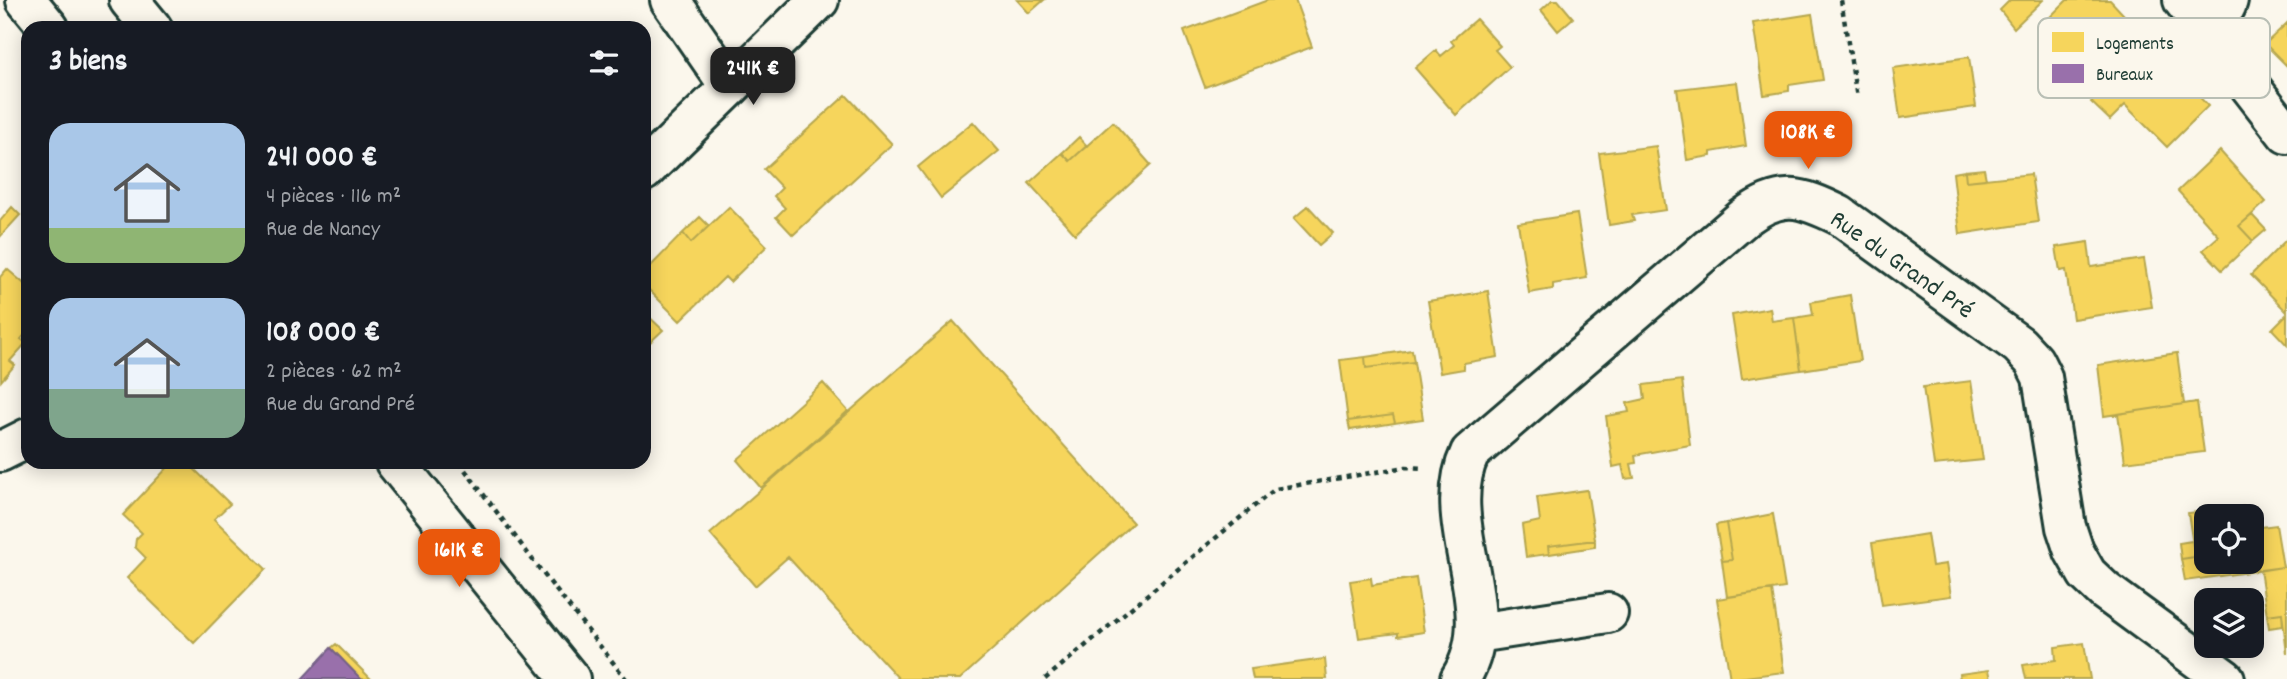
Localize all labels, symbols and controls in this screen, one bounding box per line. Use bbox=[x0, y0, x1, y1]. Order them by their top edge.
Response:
legend bbox=[2038, 18, 2270, 98]
text: Logements bbox=[2096, 32, 2174, 59]
text: 3 biens bbox=[49, 42, 127, 85]
icon: filters bbox=[585, 44, 623, 82]
pin: 241K € bbox=[696, 48, 810, 107]
text: 241K € bbox=[726, 53, 780, 86]
text: Bureaux bbox=[2096, 63, 2153, 90]
pin: 108K € bbox=[1751, 111, 1865, 171]
text: 108K € bbox=[1780, 117, 1836, 150]
text: 241 000 € bbox=[266, 138, 378, 181]
icon: home bbox=[105, 151, 189, 235]
text: 4 pièces · 116 m² bbox=[266, 181, 401, 214]
street label: Rue du Grand Pré bbox=[1821, 202, 1981, 329]
text: Rue de Nancy bbox=[266, 214, 380, 247]
text: 108 000 € bbox=[266, 313, 380, 356]
icon: home bbox=[105, 326, 189, 410]
text: 2 pièces · 62 m² bbox=[266, 356, 402, 389]
text: Rue du Grand Pré bbox=[266, 389, 415, 422]
map controls bbox=[2194, 504, 2264, 658]
button: locate bbox=[2194, 504, 2264, 574]
pin: 161K € bbox=[402, 530, 516, 589]
text: 161K € bbox=[434, 535, 484, 568]
button: layers bbox=[2194, 588, 2264, 658]

